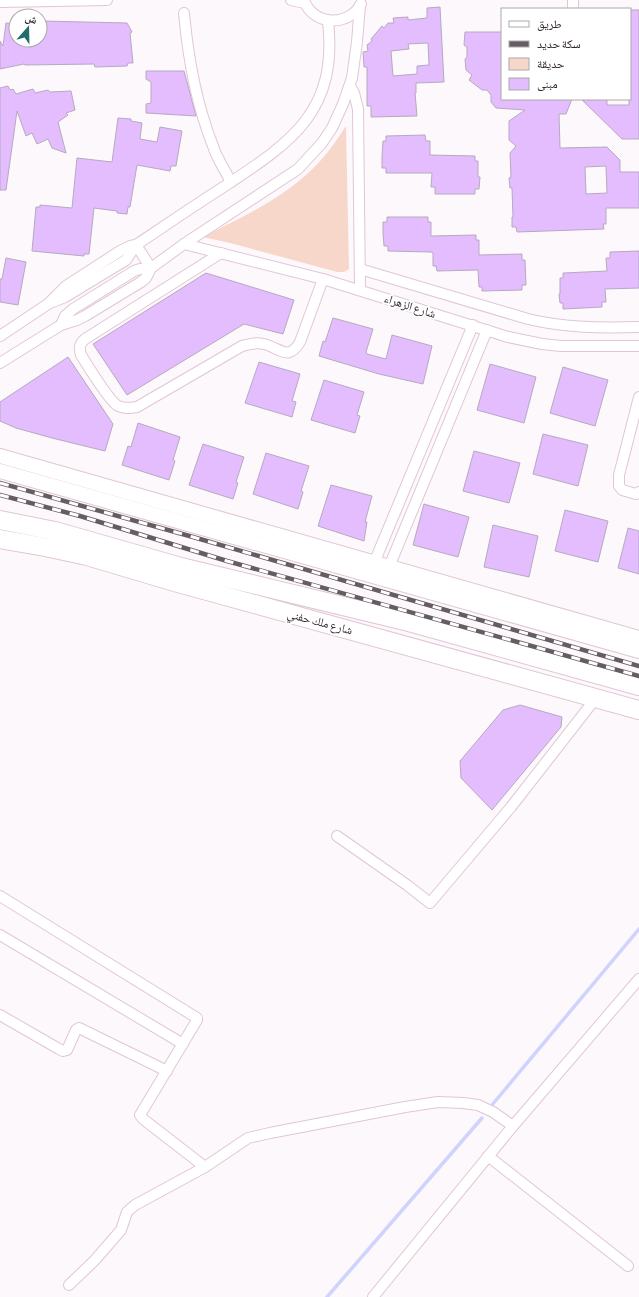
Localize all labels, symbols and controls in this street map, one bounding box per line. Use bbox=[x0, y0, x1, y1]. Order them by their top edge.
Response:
north arrow bbox=[8, 8, 48, 48]
legend bbox=[501, 8, 631, 100]
text: ش bbox=[23, 11, 39, 28]
text: طريق bbox=[537, 17, 562, 31]
text: سكة حديد bbox=[537, 37, 581, 51]
text: حديقة bbox=[537, 57, 565, 71]
text: مبنى bbox=[537, 77, 558, 91]
street label: شارع الزهراء bbox=[382, 291, 438, 322]
street label: شارع ملك حفني bbox=[285, 607, 354, 640]

